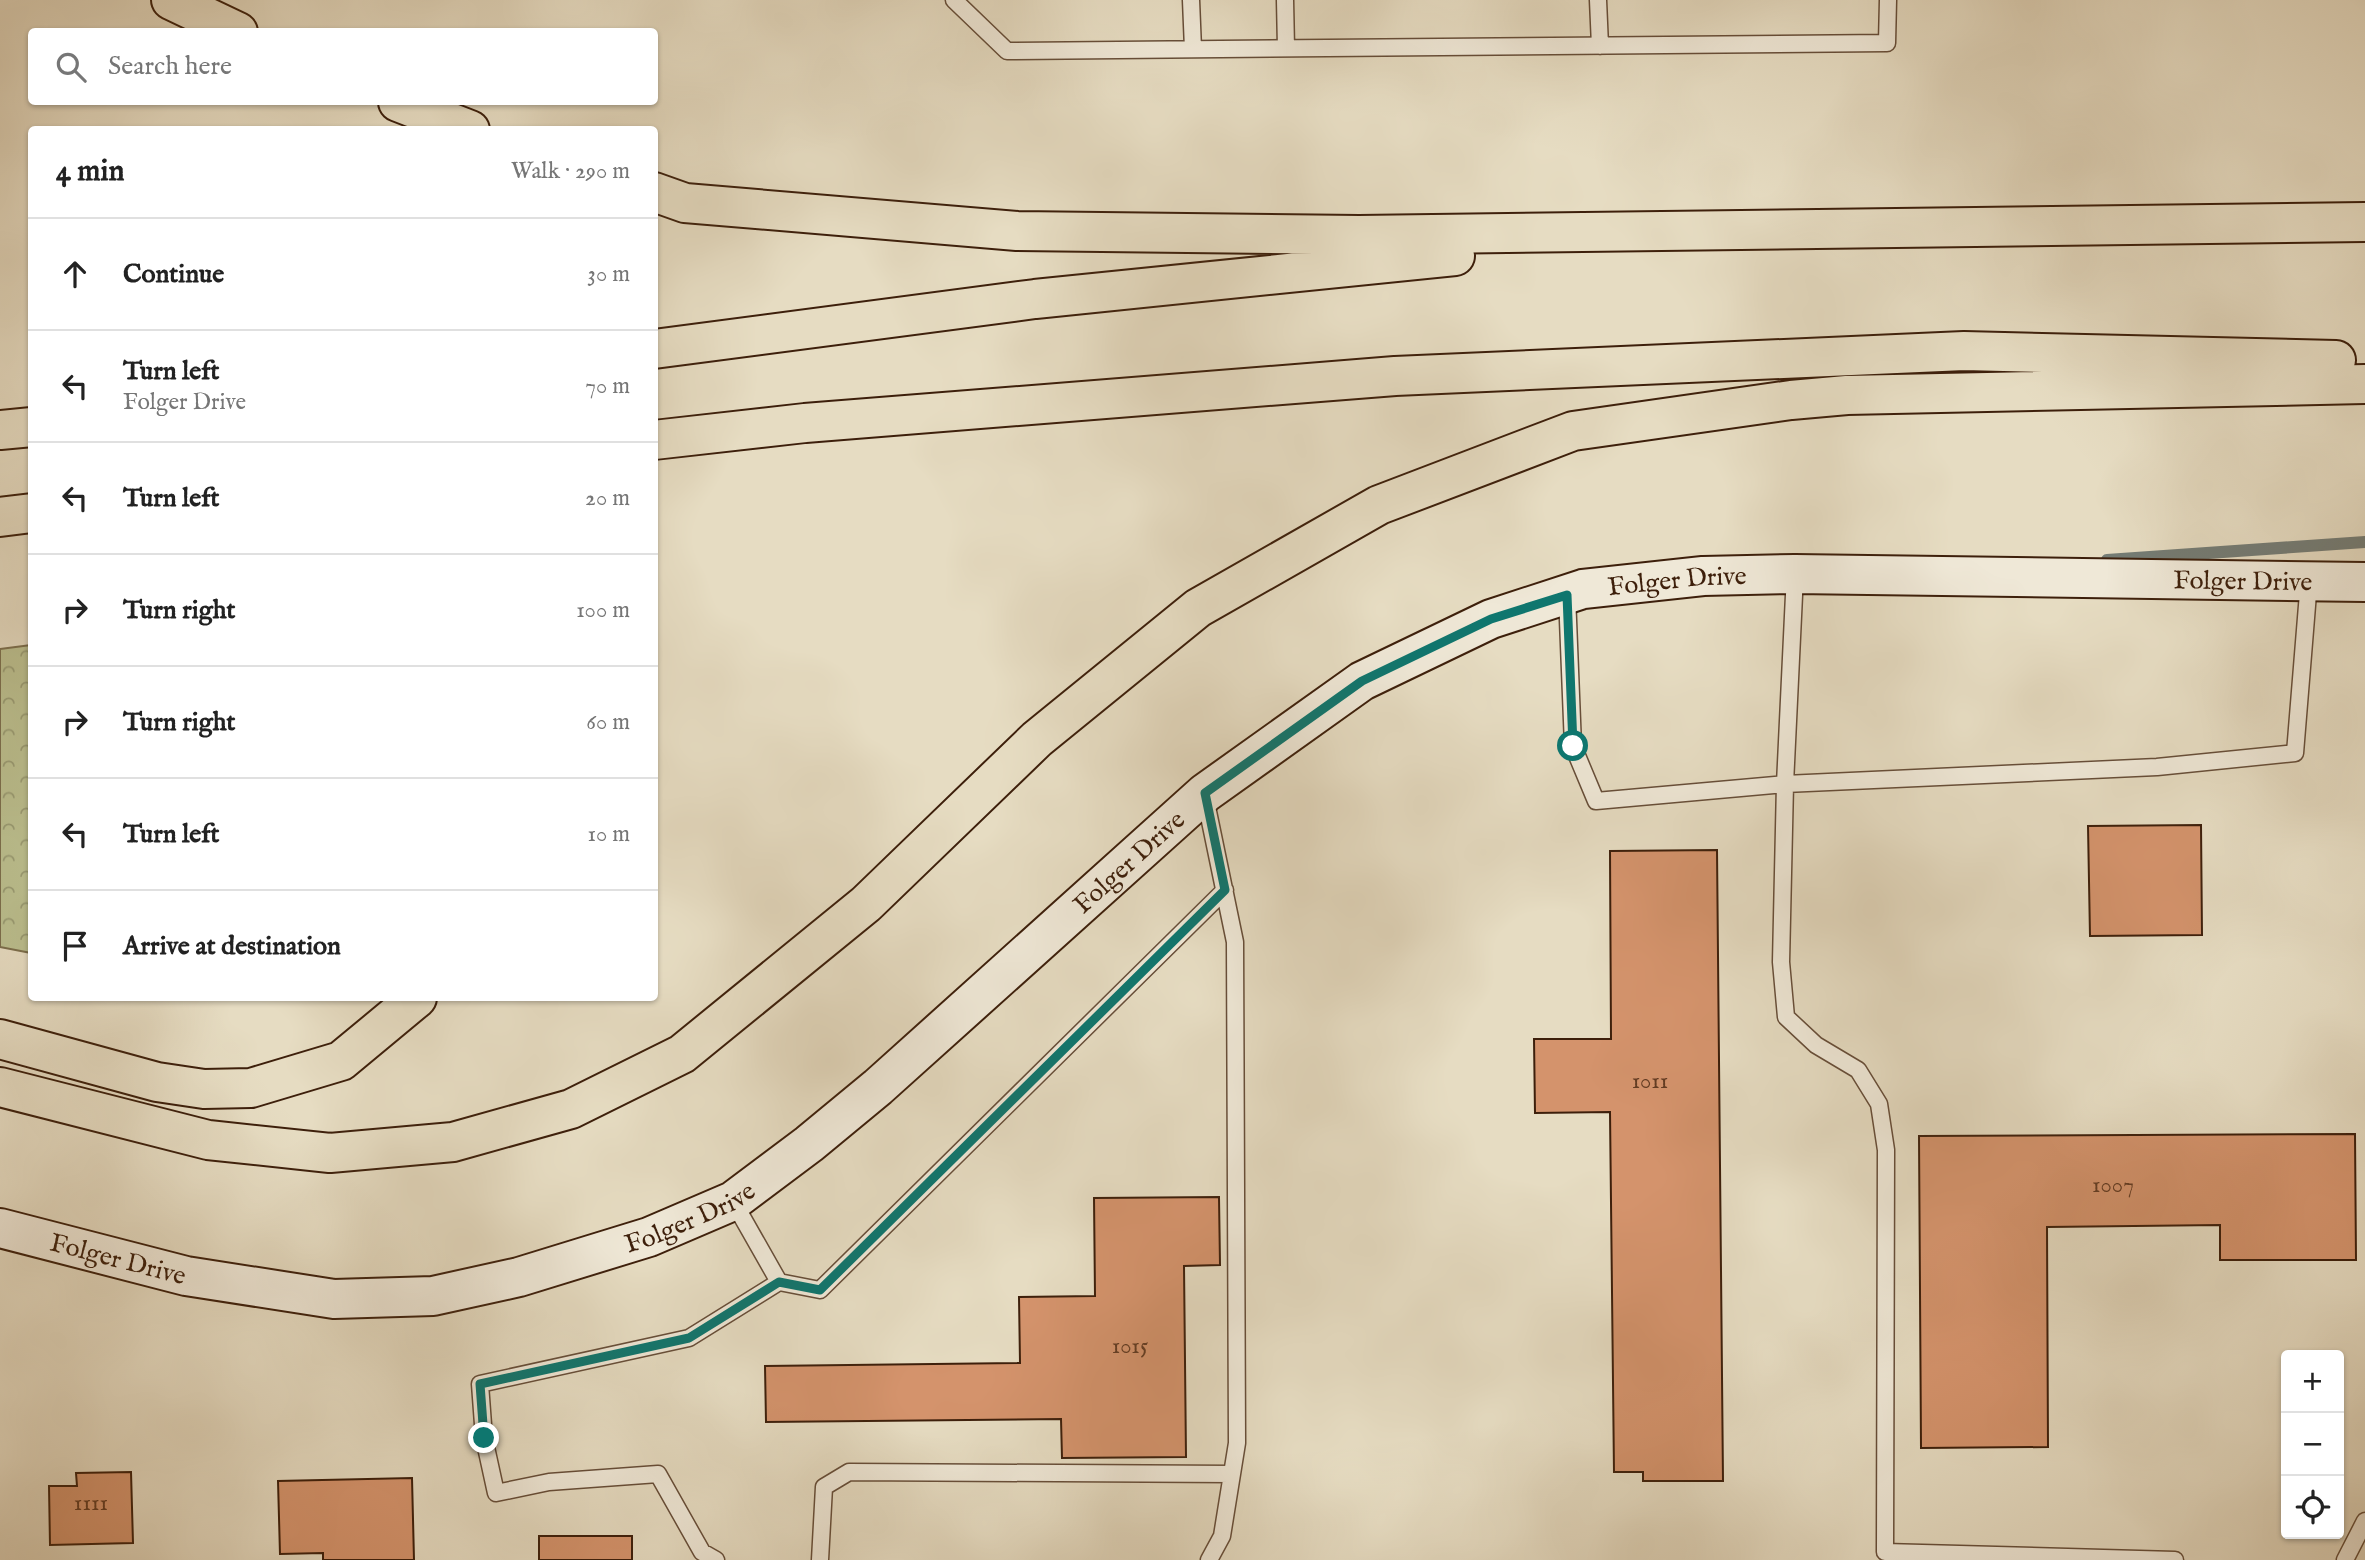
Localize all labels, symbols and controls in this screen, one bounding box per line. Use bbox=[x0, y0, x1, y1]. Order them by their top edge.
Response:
search box bbox=[28, 28, 658, 105]
icon: search bbox=[52, 48, 90, 86]
text: Search here bbox=[108, 50, 232, 83]
text: 4 min bbox=[56, 153, 124, 191]
text: Walk · 290 m bbox=[511, 157, 630, 186]
icon: ahead bbox=[56, 255, 94, 293]
text: Continue bbox=[123, 258, 224, 291]
text: 30 m bbox=[587, 260, 630, 289]
text: Turn left bbox=[123, 355, 220, 388]
icon: left bbox=[56, 367, 94, 405]
text: 70 m bbox=[585, 372, 630, 401]
text: Folger Drive bbox=[123, 388, 246, 417]
icon: left bbox=[56, 479, 94, 517]
text: Turn left bbox=[123, 482, 220, 515]
text: 20 m bbox=[585, 484, 630, 513]
street label: Folger Drive bbox=[1606, 560, 1747, 604]
street label: Folger Drive bbox=[2173, 564, 2313, 599]
icon: right bbox=[56, 591, 94, 629]
text: Turn right bbox=[123, 594, 236, 627]
text: 100 m bbox=[576, 596, 630, 625]
icon: right bbox=[56, 703, 94, 741]
text: Turn right bbox=[123, 706, 236, 739]
text: 60 m bbox=[586, 708, 630, 737]
route start bbox=[1557, 730, 1588, 761]
street label: Folger Drive bbox=[1067, 804, 1193, 922]
icon: left bbox=[56, 815, 94, 853]
text: Turn left bbox=[123, 818, 220, 851]
text: 10 m bbox=[587, 820, 630, 849]
icon: arrive bbox=[56, 927, 94, 965]
text: Arrive at destination bbox=[123, 930, 341, 963]
house number: 1011 bbox=[1632, 1067, 1668, 1096]
house number: 1007 bbox=[2092, 1171, 2134, 1200]
street label: Folger Drive bbox=[621, 1175, 762, 1261]
street label: Folger Drive bbox=[46, 1227, 189, 1293]
house number: 1015 bbox=[1112, 1332, 1148, 1361]
map controls bbox=[2281, 1350, 2344, 1539]
button: + bbox=[2281, 1350, 2344, 1413]
button: − bbox=[2281, 1413, 2344, 1476]
route end bbox=[468, 1422, 499, 1453]
button: locate bbox=[2281, 1476, 2344, 1539]
house number: 1111 bbox=[74, 1489, 108, 1518]

